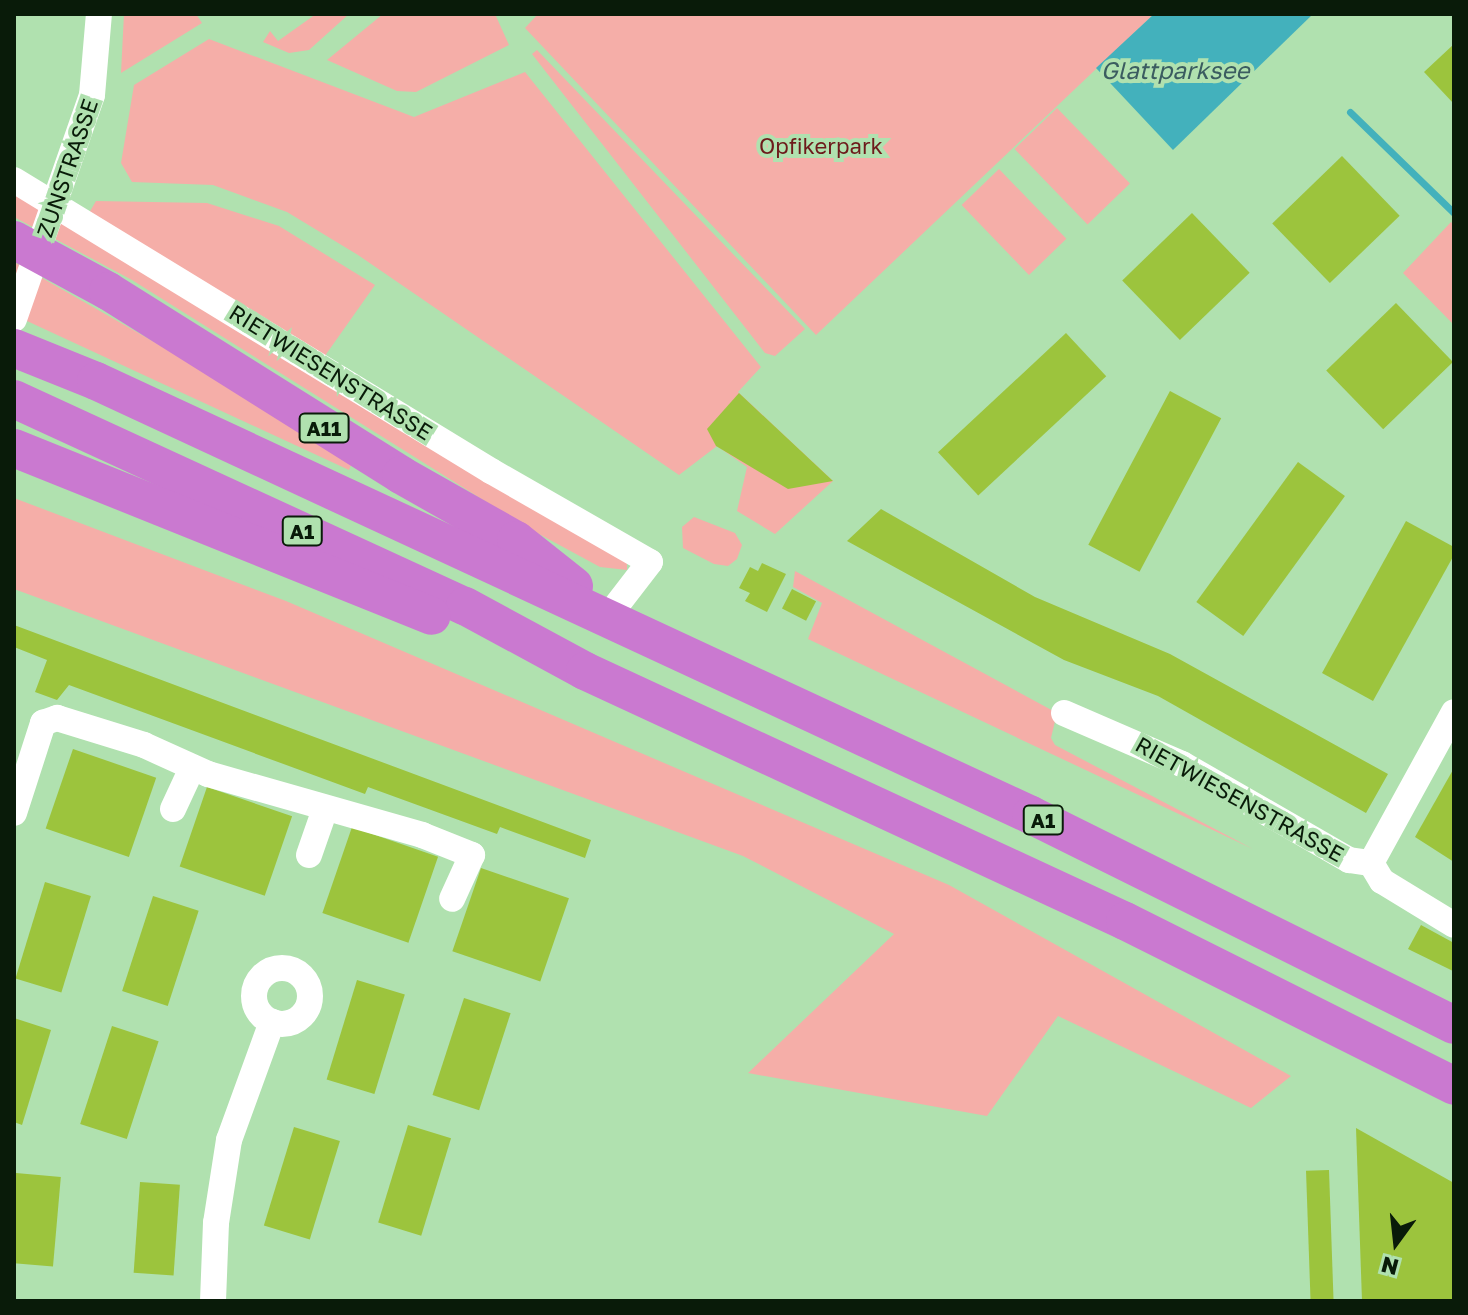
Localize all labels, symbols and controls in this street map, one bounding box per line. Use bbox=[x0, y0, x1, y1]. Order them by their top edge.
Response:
water label: Glattparksee bbox=[1101, 56, 1249, 84]
street label: ZUNSTRASSE bbox=[31, 95, 103, 241]
park label: Opfikerpark bbox=[759, 133, 883, 159]
street label: RIETWIESENSTRASSE bbox=[225, 299, 437, 445]
road number: A11 bbox=[298, 412, 350, 444]
road number: A1 bbox=[280, 515, 324, 547]
street label: RIETWIESENSTRASSE bbox=[1131, 731, 1349, 867]
road number: A1 bbox=[1021, 804, 1065, 836]
north arrow bbox=[1356, 1203, 1436, 1283]
text: N bbox=[1378, 1251, 1401, 1282]

